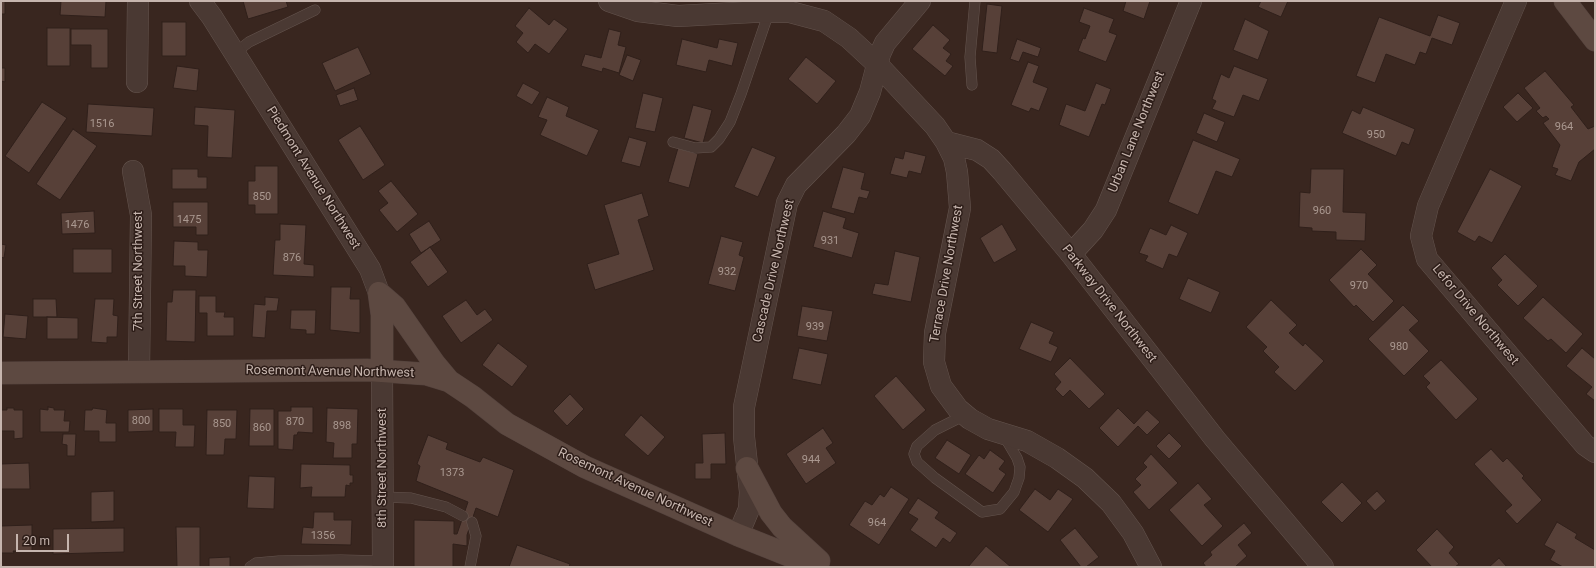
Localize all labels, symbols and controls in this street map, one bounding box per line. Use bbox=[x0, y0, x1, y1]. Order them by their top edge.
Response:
street label: Urban Lane Northwest bbox=[1106, 69, 1168, 195]
street label: Piedmont Avenue Northwest bbox=[263, 104, 363, 252]
house number: 1516 bbox=[90, 117, 114, 131]
house number: 964 bbox=[1555, 120, 1573, 134]
house number: 950 bbox=[1367, 128, 1385, 142]
house number: 850 bbox=[253, 190, 271, 204]
street label: Cascade Drive Northwest bbox=[750, 198, 798, 344]
street label: Terrace Drive Northwest bbox=[927, 204, 967, 344]
house number: 960 bbox=[1313, 204, 1331, 218]
street label: 7th Street Northwest bbox=[131, 211, 147, 331]
house number: 1475 bbox=[177, 213, 201, 227]
house number: 1476 bbox=[65, 218, 89, 232]
house number: 931 bbox=[821, 234, 839, 248]
street label: Parkway Drive Northwest bbox=[1058, 242, 1160, 366]
house number: 876 bbox=[283, 251, 301, 265]
street label: Lefor Drive Northwest bbox=[1428, 262, 1522, 368]
house number: 932 bbox=[718, 265, 736, 279]
house number: 970 bbox=[1350, 279, 1368, 293]
house number: 939 bbox=[806, 320, 824, 334]
house number: 980 bbox=[1390, 340, 1408, 354]
street label: Rosemont Avenue Northwest bbox=[246, 363, 414, 381]
street label: 8th Street Northwest bbox=[375, 408, 391, 528]
house number: 800 bbox=[132, 414, 150, 428]
house number: 870 bbox=[286, 415, 304, 429]
house number: 850 bbox=[213, 417, 231, 431]
house number: 898 bbox=[333, 419, 351, 433]
house number: 860 bbox=[253, 421, 271, 435]
street label: Rosemont Avenue Northwest bbox=[555, 445, 715, 531]
house number: 944 bbox=[802, 453, 820, 467]
house number: 1373 bbox=[440, 466, 464, 480]
house number: 964 bbox=[868, 516, 886, 530]
scale bar bbox=[18, 526, 71, 552]
house number: 1356 bbox=[311, 529, 335, 543]
text: 20 m bbox=[23, 534, 50, 548]

